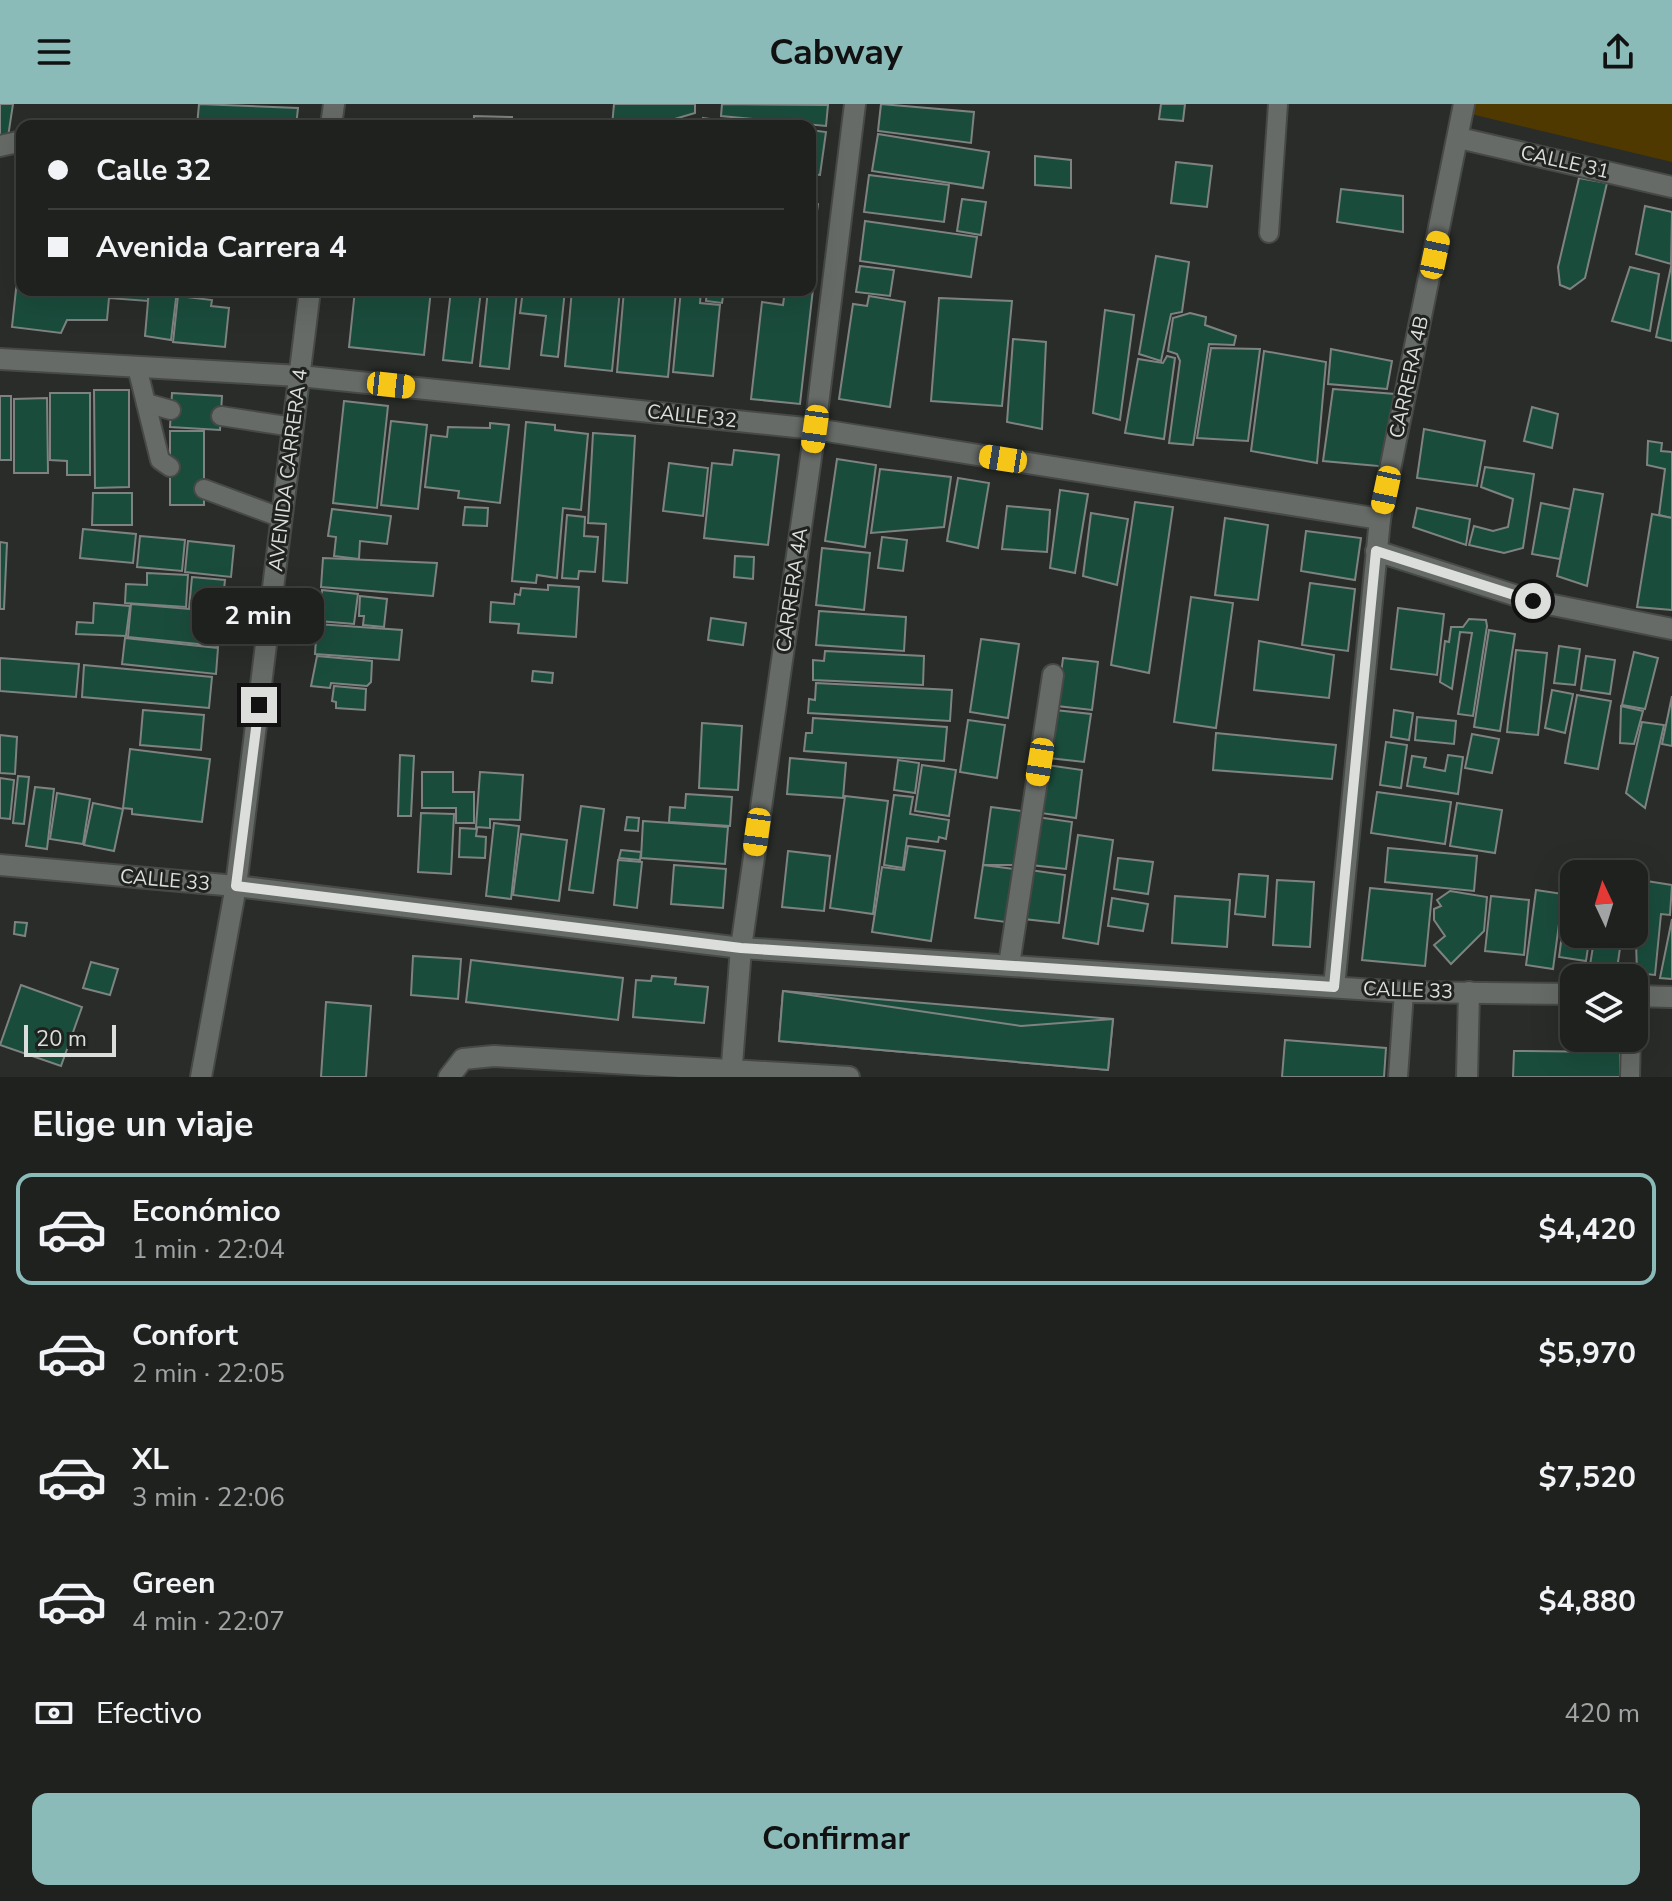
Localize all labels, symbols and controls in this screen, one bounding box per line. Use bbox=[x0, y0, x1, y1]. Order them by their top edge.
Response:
text: Cabway bbox=[769, 28, 903, 77]
icon: menu bbox=[32, 30, 76, 74]
icon: share bbox=[1596, 30, 1640, 74]
street label: CALLE 31 bbox=[1518, 139, 1612, 185]
text: Calle 32 bbox=[96, 150, 212, 191]
text: Avenida Carrera 4 bbox=[96, 227, 347, 268]
car bbox=[1418, 229, 1452, 281]
street label: CARRERA 4B bbox=[1383, 313, 1435, 441]
street label: AVENIDA CARRERA 4 bbox=[262, 367, 314, 573]
car bbox=[366, 371, 416, 399]
street label: CALLE 32 bbox=[646, 398, 738, 434]
car bbox=[800, 404, 830, 454]
car bbox=[977, 443, 1029, 475]
car bbox=[1369, 464, 1403, 516]
street label: CARRERA 4A bbox=[770, 526, 814, 654]
route start bbox=[1515, 583, 1551, 619]
callout: 2 min bbox=[193, 589, 325, 645]
text: 2 min bbox=[224, 598, 292, 633]
route end bbox=[241, 687, 277, 723]
car bbox=[1024, 736, 1056, 788]
car bbox=[742, 807, 772, 857]
north arrow bbox=[1560, 860, 1648, 948]
map controls bbox=[1560, 860, 1648, 1052]
street label: CALLE 33 bbox=[119, 863, 211, 897]
button: layers bbox=[1560, 964, 1648, 1052]
street label: CALLE 33 bbox=[1362, 975, 1454, 1005]
scale bar bbox=[24, 1021, 116, 1057]
text: 20 m bbox=[36, 1024, 87, 1054]
text: Elige un viaje bbox=[32, 1100, 253, 1149]
text: Económico bbox=[132, 1191, 281, 1232]
icon: car bbox=[36, 1193, 108, 1265]
text: $4,420 bbox=[1539, 1209, 1636, 1250]
text: 1 min · 22:04 bbox=[132, 1232, 285, 1267]
text: Confort bbox=[132, 1315, 238, 1356]
icon: car bbox=[36, 1317, 108, 1389]
text: $5,970 bbox=[1539, 1333, 1636, 1374]
text: 2 min · 22:05 bbox=[132, 1356, 285, 1391]
text: XL bbox=[132, 1439, 169, 1480]
icon: car bbox=[36, 1441, 108, 1513]
text: $7,520 bbox=[1539, 1457, 1636, 1498]
text: 3 min · 22:06 bbox=[132, 1480, 285, 1515]
text: Green bbox=[132, 1563, 216, 1604]
icon: car bbox=[36, 1565, 108, 1637]
text: $4,880 bbox=[1539, 1581, 1636, 1622]
text: 4 min · 22:07 bbox=[132, 1604, 285, 1639]
icon: cash bbox=[32, 1691, 76, 1735]
text: Efectivo bbox=[96, 1693, 202, 1734]
text: 420 m bbox=[1564, 1696, 1640, 1731]
button: Confirmar bbox=[32, 1793, 1640, 1885]

